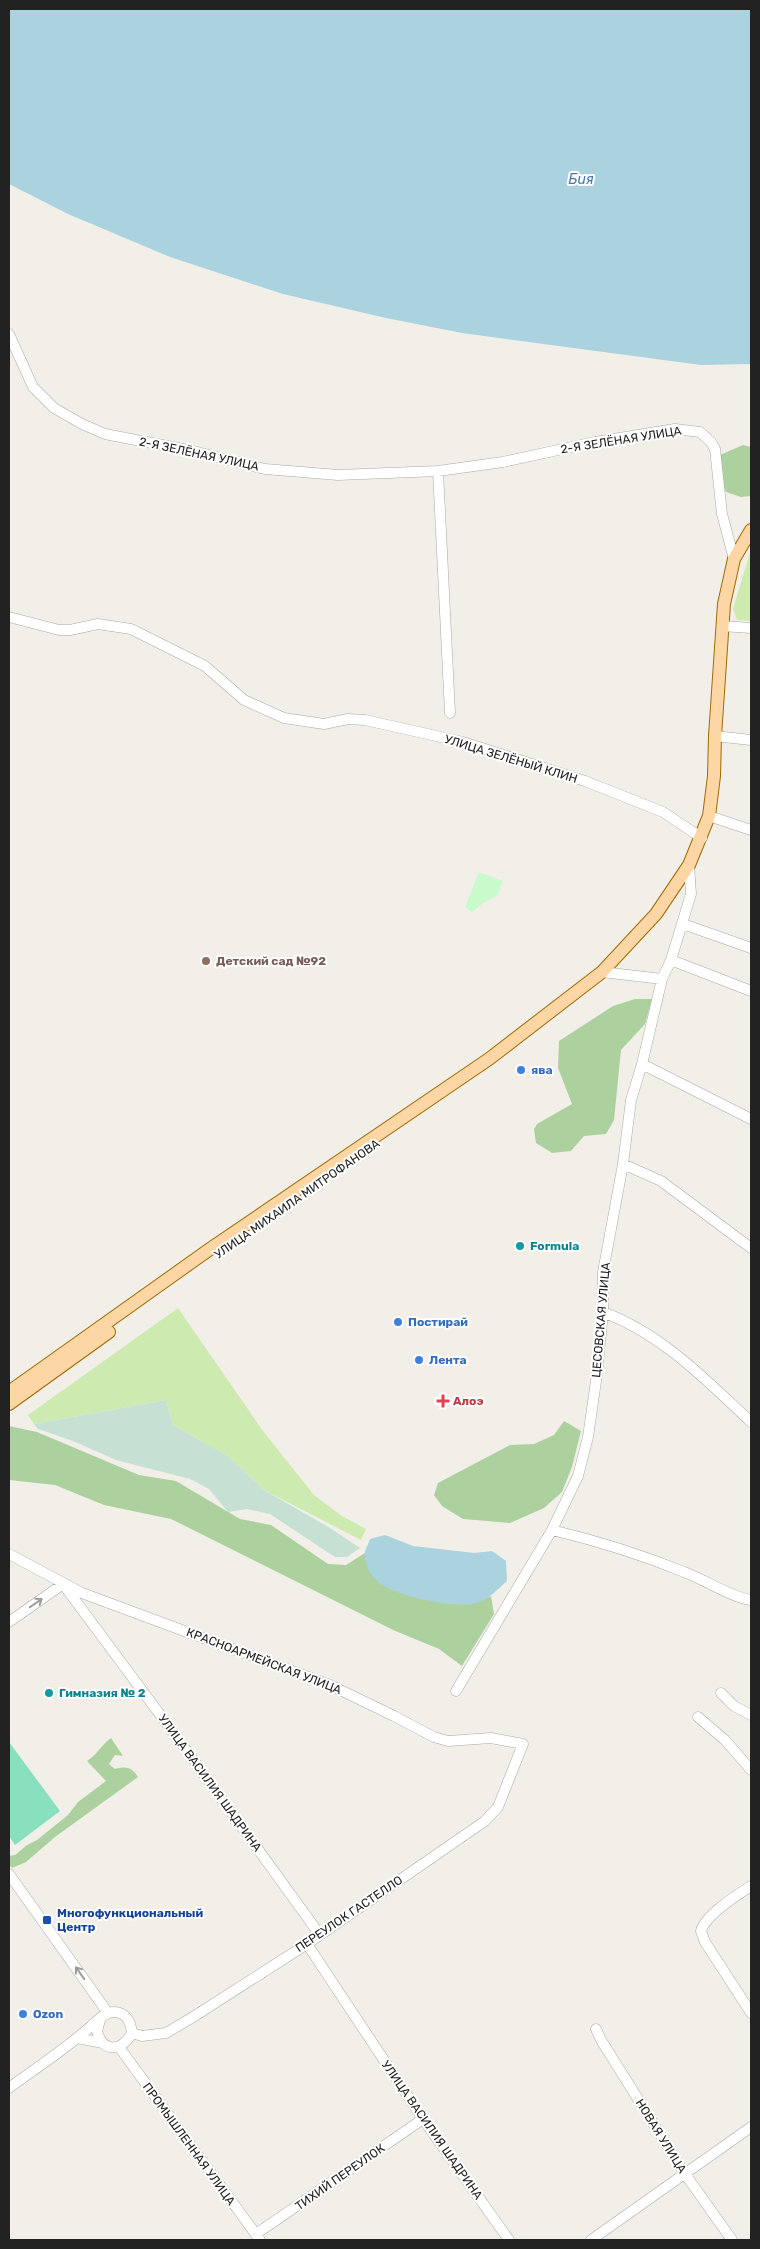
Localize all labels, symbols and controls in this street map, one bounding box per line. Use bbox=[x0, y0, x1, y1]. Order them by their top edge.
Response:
water label: Бия bbox=[569, 171, 594, 188]
street label: 2-Я ЗЕЛЁНАЯ УЛИЦА bbox=[560, 424, 682, 456]
street label: 2-Я ЗЕЛЁНАЯ УЛИЦА bbox=[138, 434, 260, 474]
street label: УЛИЦА ЗЕЛЁНЫЙ КЛИН bbox=[443, 732, 579, 786]
place label: Детский сад №92 bbox=[216, 954, 326, 968]
marker: Детский сад №92 bbox=[200, 955, 212, 967]
place label: ява bbox=[531, 1063, 553, 1077]
marker: ява bbox=[515, 1064, 527, 1076]
street label: УЛИЦА МИХАИЛА МИТРОФАНОВА bbox=[212, 1136, 382, 1262]
place label: Formula bbox=[530, 1239, 579, 1253]
marker: Formula bbox=[514, 1240, 526, 1252]
street label: ЦЕСОВСКАЯ УЛИЦА bbox=[589, 1262, 613, 1378]
place label: Постирай bbox=[408, 1315, 468, 1329]
marker: Постирай bbox=[392, 1316, 404, 1328]
place label: Лента bbox=[429, 1353, 467, 1367]
marker: Лента bbox=[413, 1354, 425, 1366]
place label: Алоэ bbox=[453, 1394, 484, 1408]
marker: Алоэ bbox=[437, 1395, 449, 1407]
one-way arrow bbox=[29, 1598, 43, 1608]
street label: КРАСНОАРМЕЙСКАЯ УЛИЦА bbox=[184, 1625, 344, 1697]
place label: Гимназия № 2 bbox=[59, 1686, 146, 1700]
marker: Гимназия № 2 bbox=[43, 1687, 55, 1699]
street label: УЛИЦА ВАСИЛИЯ ШАДРИНА bbox=[155, 1712, 265, 1854]
street label: ПЕРЕУЛОК ГАСТЕЛЛО bbox=[293, 1873, 405, 1955]
place label: Многофункциональный Центр bbox=[57, 1906, 203, 1934]
marker: Многофункциональный Центр bbox=[41, 1914, 53, 1926]
one-way arrow bbox=[75, 1966, 85, 1980]
place label: Ozon bbox=[33, 2007, 63, 2021]
marker: Ozon bbox=[17, 2008, 29, 2020]
street label: УЛИЦА ВАСИЛИЯ ШАДРИНА bbox=[379, 2058, 485, 2202]
street label: ПРОМЫШЛЕННАЯ УЛИЦА bbox=[140, 2080, 238, 2208]
street label: НОВАЯ УЛИЦА bbox=[633, 2096, 689, 2176]
street label: ТИХИЙ ПЕРЕУЛОК bbox=[293, 2141, 388, 2213]

